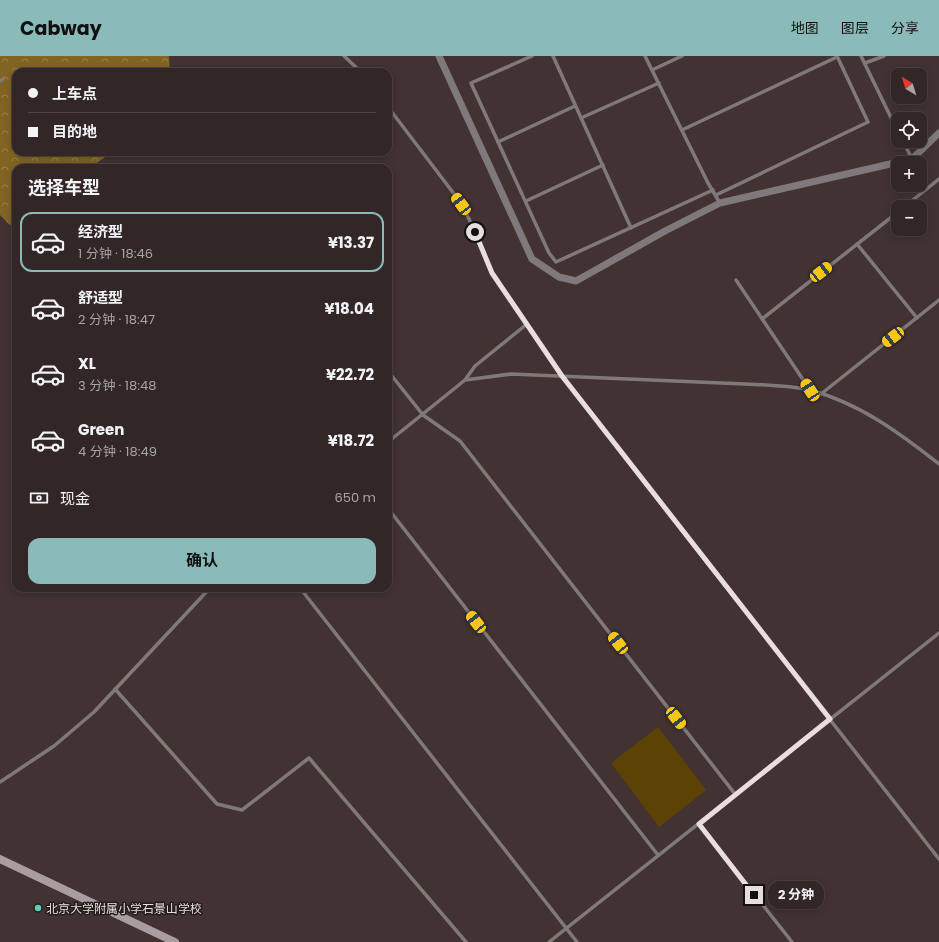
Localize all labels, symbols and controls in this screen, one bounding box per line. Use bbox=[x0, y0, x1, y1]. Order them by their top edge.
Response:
text: Cabway bbox=[20, 15, 102, 42]
text: 地图 bbox=[791, 18, 819, 38]
text: 图层 bbox=[841, 18, 869, 38]
text: 分享 bbox=[891, 18, 919, 38]
north arrow bbox=[891, 68, 927, 104]
map controls bbox=[891, 68, 927, 236]
text: 上车点 bbox=[52, 83, 97, 104]
button: locate bbox=[891, 112, 927, 148]
text: 目的地 bbox=[52, 121, 97, 142]
button: + bbox=[891, 156, 927, 192]
text: 选择车型 bbox=[28, 175, 100, 200]
car bbox=[449, 191, 473, 217]
button: − bbox=[891, 200, 927, 236]
text: 经济型 bbox=[78, 221, 123, 242]
route start bbox=[466, 223, 484, 241]
icon: car bbox=[30, 224, 66, 260]
text: ¥13.37 bbox=[328, 232, 374, 253]
text: 1 分钟 · 18:46 bbox=[78, 244, 153, 263]
car bbox=[808, 260, 834, 284]
text: 舒适型 bbox=[78, 287, 123, 308]
icon: car bbox=[30, 290, 66, 326]
text: ¥18.04 bbox=[324, 298, 374, 319]
text: 2 分钟 · 18:47 bbox=[78, 310, 155, 329]
car bbox=[880, 325, 906, 349]
text: XL bbox=[78, 353, 96, 374]
icon: car bbox=[30, 356, 66, 392]
text: ¥22.72 bbox=[326, 364, 374, 385]
text: 3 分钟 · 18:48 bbox=[78, 376, 156, 395]
car bbox=[798, 377, 822, 403]
text: Green bbox=[78, 419, 124, 440]
icon: car bbox=[30, 422, 66, 458]
text: ¥18.72 bbox=[328, 430, 374, 451]
text: 4 分钟 · 18:49 bbox=[78, 442, 157, 461]
icon: cash bbox=[28, 487, 50, 509]
text: 现金 bbox=[60, 488, 90, 509]
text: 650 m bbox=[335, 488, 376, 507]
button: 确认 bbox=[28, 538, 376, 584]
car bbox=[464, 609, 488, 635]
car bbox=[606, 630, 630, 656]
car bbox=[664, 705, 688, 731]
callout: 2 分钟 bbox=[768, 881, 824, 909]
text: 2 分钟 bbox=[778, 885, 814, 904]
route end bbox=[745, 886, 763, 904]
place label: 北京大学附属小学石景山学校 bbox=[46, 900, 202, 917]
marker: 北京大学附属小学石景山学校 bbox=[33, 903, 43, 913]

